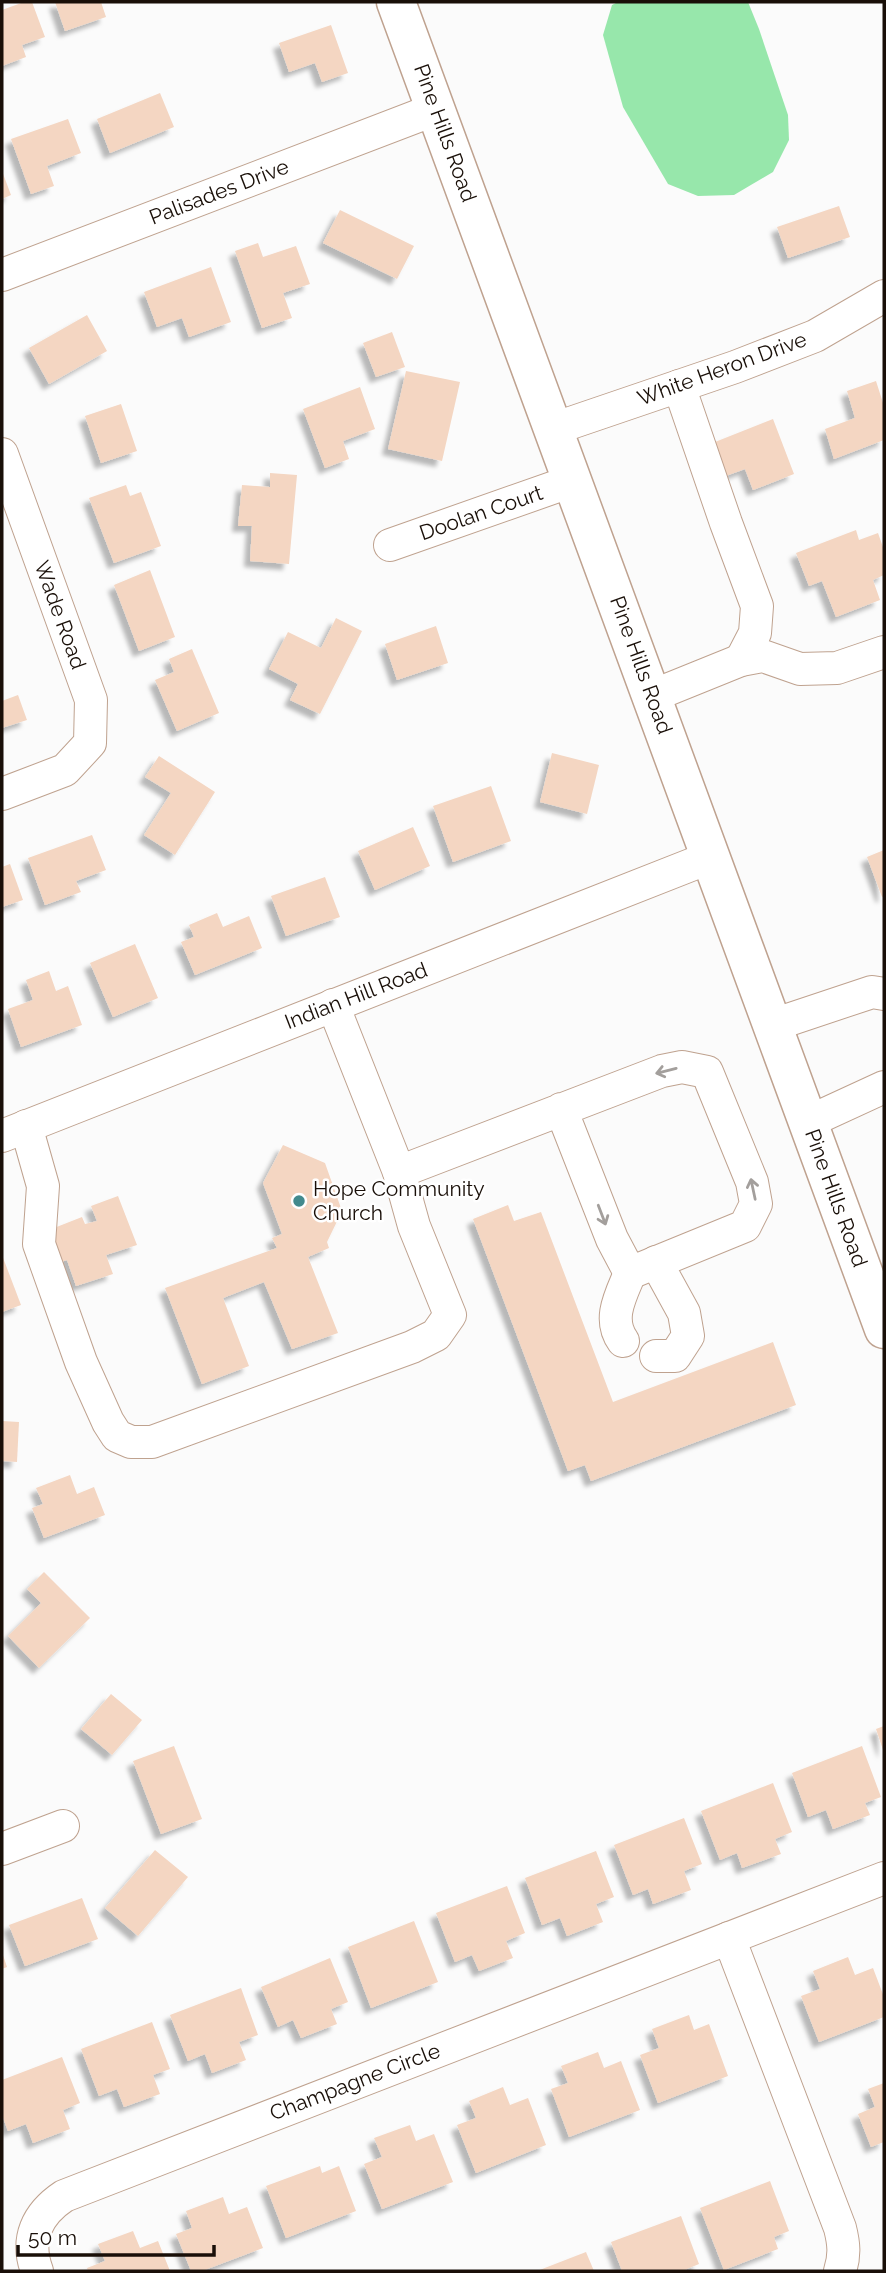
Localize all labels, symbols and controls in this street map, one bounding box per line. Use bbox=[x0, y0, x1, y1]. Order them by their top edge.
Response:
street label: Pine Hills Road bbox=[409, 60, 482, 205]
street label: Palisades Drive bbox=[146, 153, 292, 230]
street label: White Heron Drive bbox=[634, 326, 810, 411]
street label: Doolan Court bbox=[416, 480, 546, 545]
street label: Wade Road bbox=[29, 557, 92, 672]
street label: Pine Hills Road bbox=[605, 592, 678, 737]
street label: Indian Hill Road bbox=[281, 957, 431, 1034]
one-way arrow bbox=[655, 1065, 678, 1078]
street label: Pine Hills Road bbox=[800, 1125, 873, 1270]
place label: Hope Community Church bbox=[313, 1176, 485, 1225]
one-way arrow bbox=[745, 1178, 759, 1201]
marker: Hope Community Church bbox=[291, 1193, 307, 1209]
one-way arrow bbox=[597, 1204, 610, 1225]
street label: Champagne Circle bbox=[266, 2038, 443, 2126]
scale bar bbox=[18, 2214, 214, 2258]
text: 50 m bbox=[28, 2225, 77, 2250]

